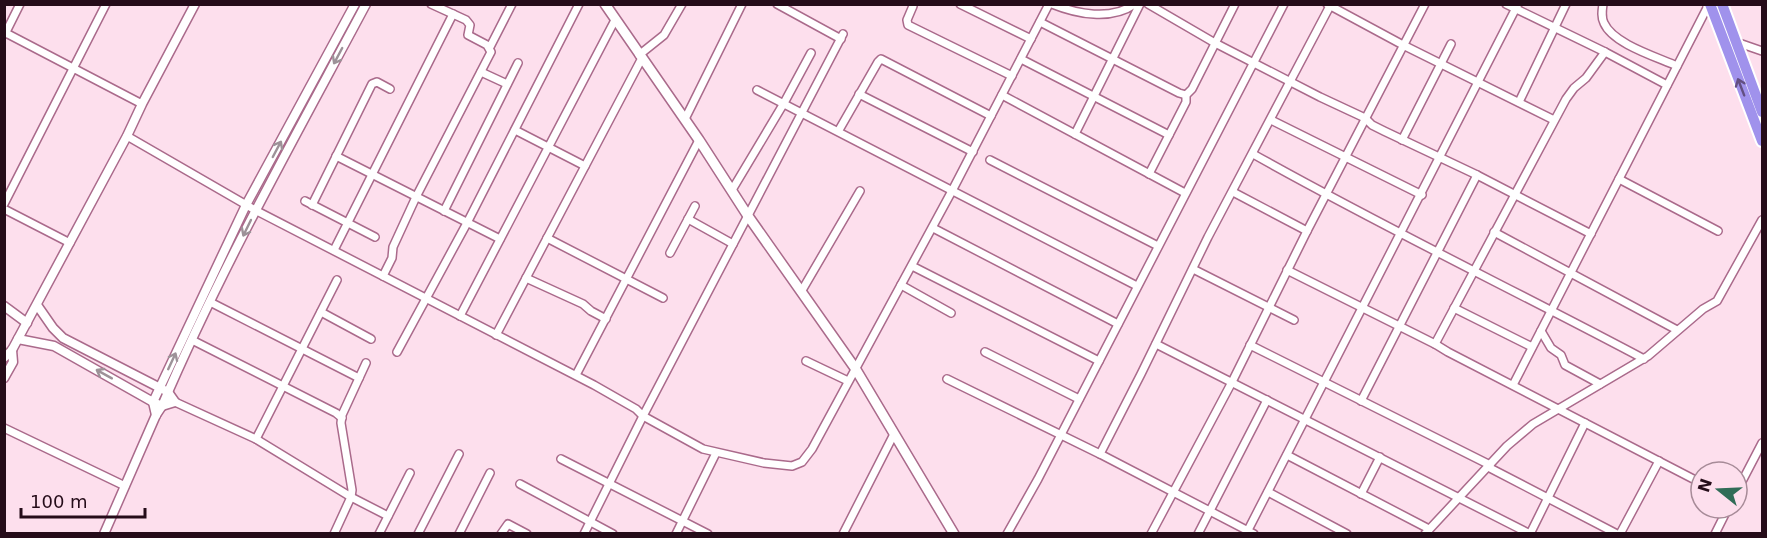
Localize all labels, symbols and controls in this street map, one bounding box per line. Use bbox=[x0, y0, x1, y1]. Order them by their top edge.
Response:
one-way arrow bbox=[332, 47, 344, 64]
one-way arrow bbox=[1735, 78, 1746, 96]
one-way arrow bbox=[272, 140, 283, 158]
one-way arrow bbox=[240, 219, 252, 237]
one-way arrow bbox=[166, 352, 178, 370]
one-way arrow bbox=[96, 368, 113, 380]
north arrow bbox=[1689, 460, 1749, 520]
text: N bbox=[1694, 476, 1716, 495]
scale bar bbox=[21, 481, 146, 519]
text: 100 m bbox=[30, 491, 88, 512]

